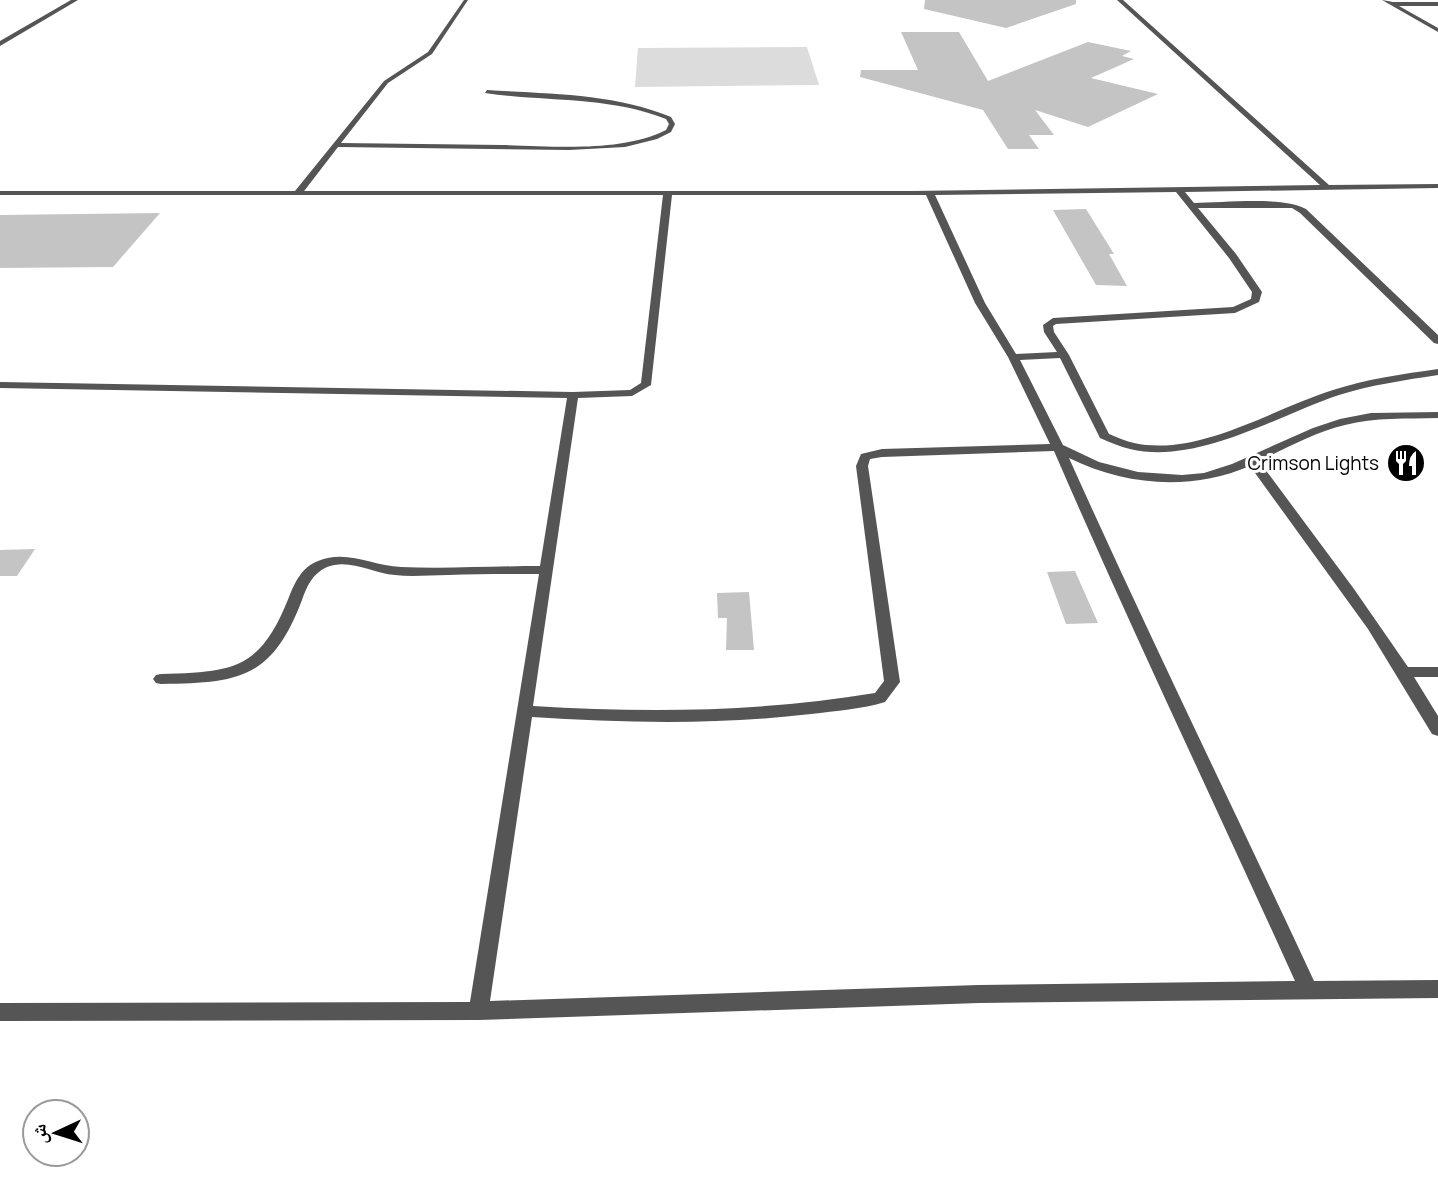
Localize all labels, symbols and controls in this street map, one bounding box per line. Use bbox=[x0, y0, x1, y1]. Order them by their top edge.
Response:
restaurant icon: Crimson Lights bbox=[1385, 442, 1427, 484]
place label: Crimson Lights bbox=[1247, 450, 1379, 476]
north arrow bbox=[21, 1098, 91, 1168]
text: ش bbox=[25, 1123, 53, 1145]

